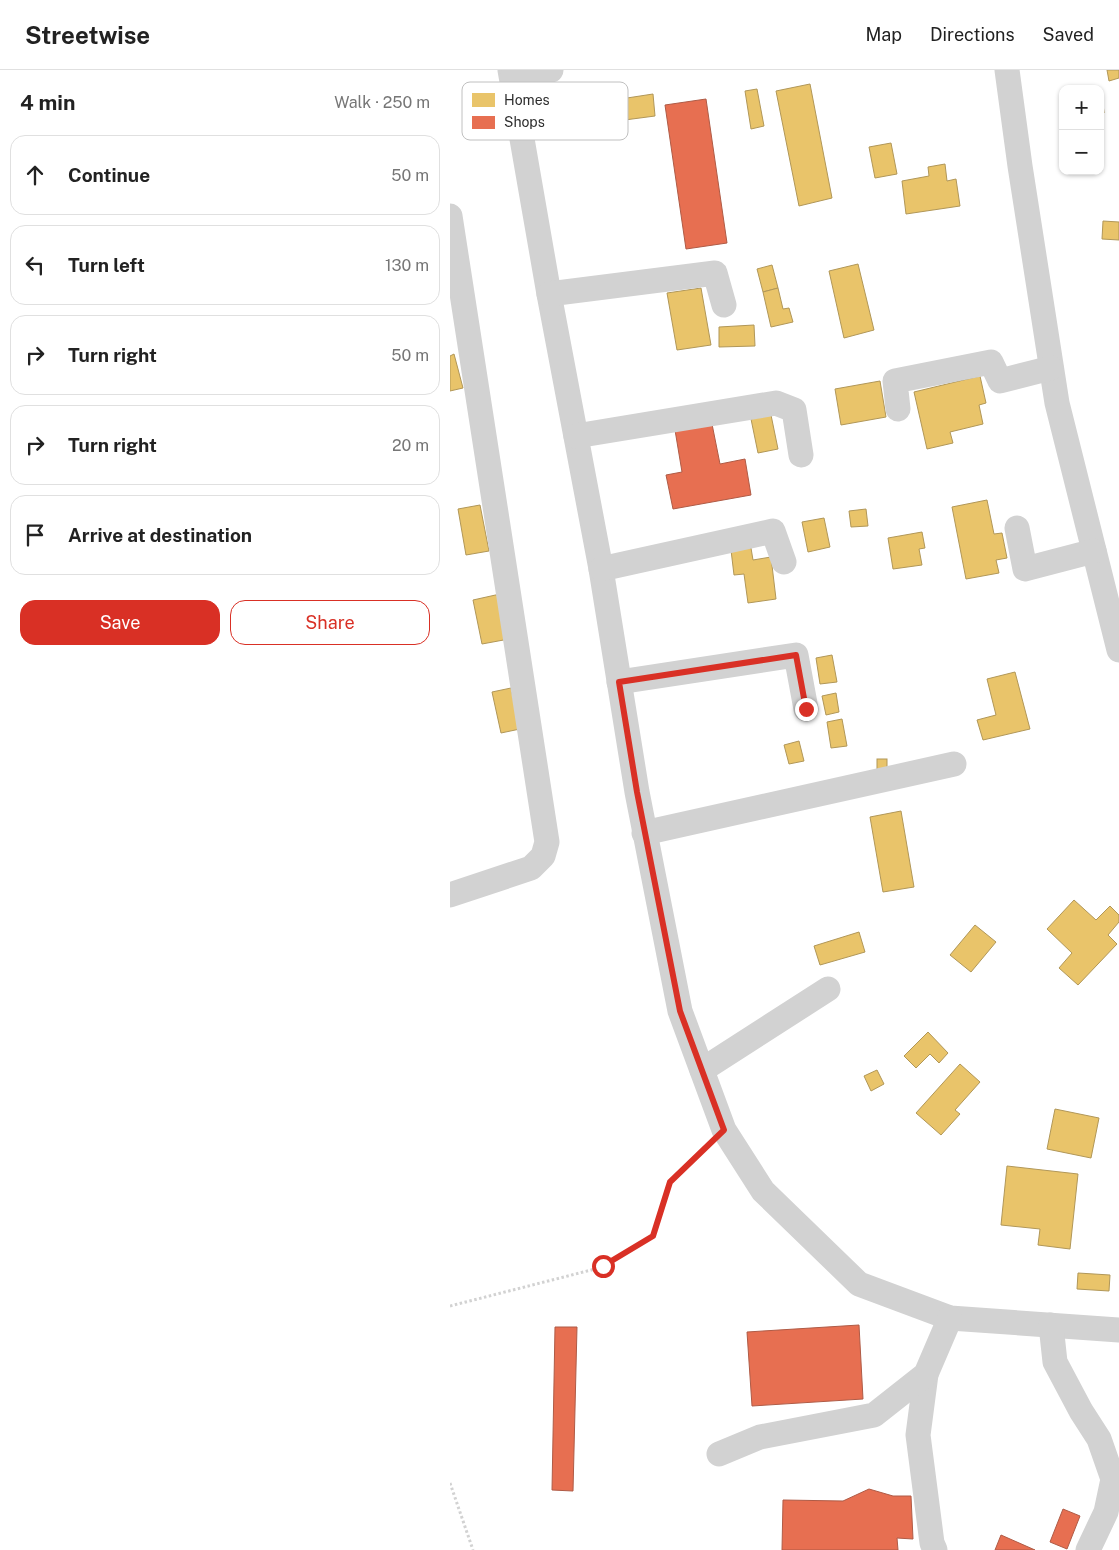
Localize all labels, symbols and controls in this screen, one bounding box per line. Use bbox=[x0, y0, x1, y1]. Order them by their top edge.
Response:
text: Streetwise bbox=[25, 21, 150, 49]
text: Map bbox=[865, 24, 902, 45]
text: Directions bbox=[930, 24, 1015, 45]
text: Saved bbox=[1043, 24, 1094, 45]
legend bbox=[462, 82, 628, 140]
map controls bbox=[1059, 85, 1104, 175]
button: + bbox=[1059, 85, 1104, 130]
text: 4 min bbox=[20, 90, 75, 115]
text: Homes bbox=[504, 92, 550, 108]
text: Walk · 250 m bbox=[334, 93, 430, 112]
text: Shops bbox=[504, 114, 545, 130]
button: − bbox=[1059, 130, 1104, 175]
icon: ahead bbox=[21, 161, 49, 189]
text: Continue bbox=[68, 164, 150, 186]
text: 50 m bbox=[391, 166, 429, 185]
icon: left bbox=[21, 251, 49, 279]
text: Turn left bbox=[68, 254, 145, 276]
text: 130 m bbox=[385, 256, 429, 275]
icon: right bbox=[21, 341, 49, 369]
text: Turn right bbox=[68, 344, 157, 366]
text: 50 m bbox=[391, 346, 429, 365]
icon: right bbox=[21, 431, 49, 459]
text: Turn right bbox=[68, 434, 157, 456]
text: 20 m bbox=[392, 436, 429, 455]
icon: arrive bbox=[21, 521, 49, 549]
text: Arrive at destination bbox=[68, 524, 252, 546]
button: Save bbox=[20, 600, 220, 645]
button: Share bbox=[230, 600, 430, 645]
route end bbox=[795, 698, 818, 721]
route start bbox=[592, 1255, 615, 1278]

